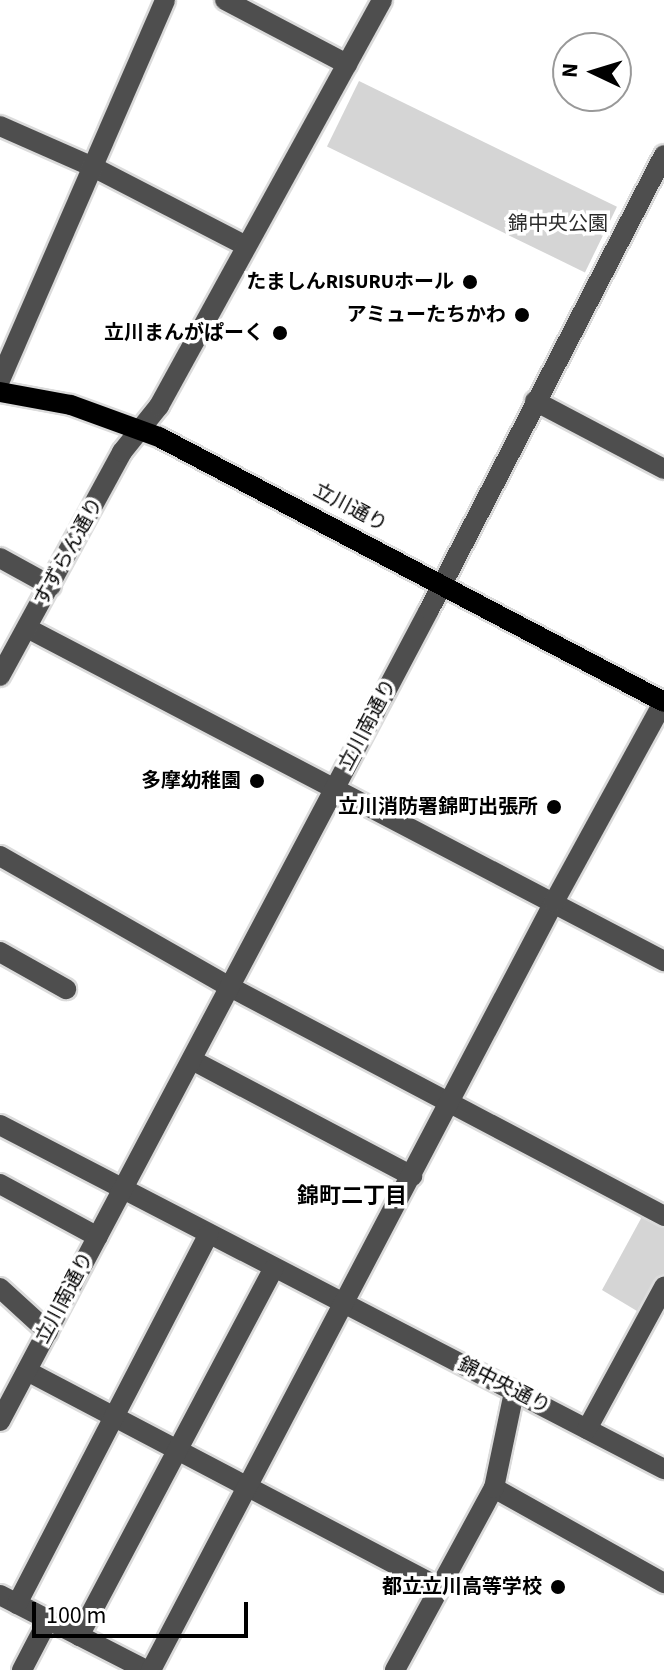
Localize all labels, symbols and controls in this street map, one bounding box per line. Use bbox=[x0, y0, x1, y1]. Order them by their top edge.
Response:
north arrow bbox=[552, 32, 632, 112]
text: N bbox=[554, 62, 587, 79]
park label: 錦中央公園 bbox=[508, 212, 608, 236]
place label: たましんRISURUホール bbox=[246, 270, 454, 294]
marker: たましんRISURUホール bbox=[461, 273, 479, 291]
place label: アミューたちかわ bbox=[346, 303, 506, 327]
marker: アミューたちかわ bbox=[513, 306, 531, 324]
place label: 立川まんがぱーく bbox=[104, 321, 264, 345]
marker: 立川まんがぱーく bbox=[271, 324, 289, 342]
street label: 立川通り bbox=[309, 479, 391, 537]
street label: すずらん通り bbox=[29, 494, 109, 610]
street label: 立川南通り bbox=[334, 675, 402, 775]
place label: 多摩幼稚園 bbox=[141, 769, 241, 793]
marker: 多摩幼稚園 bbox=[248, 772, 266, 790]
place label: 立川消防署錦町出張所 bbox=[338, 795, 538, 819]
marker: 立川消防署錦町出張所 bbox=[545, 798, 563, 816]
district label: 錦町二丁目 bbox=[297, 1184, 407, 1210]
street label: 立川南通り bbox=[31, 1248, 99, 1348]
street label: 錦中央通り bbox=[454, 1353, 554, 1419]
place label: 都立立川高等学校 bbox=[382, 1575, 542, 1599]
marker: 都立立川高等学校 bbox=[549, 1578, 567, 1596]
scale bar bbox=[36, 1586, 252, 1636]
text: 100 m bbox=[46, 1598, 106, 1633]

